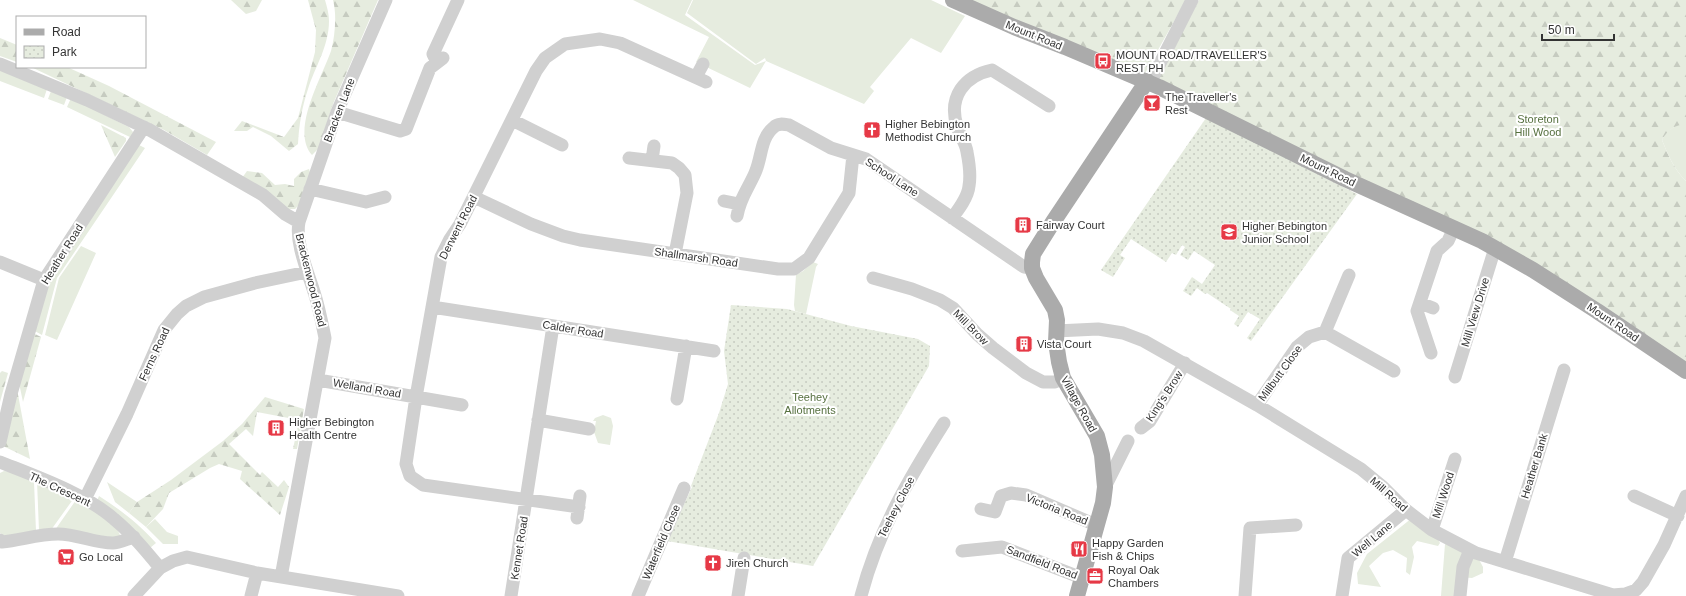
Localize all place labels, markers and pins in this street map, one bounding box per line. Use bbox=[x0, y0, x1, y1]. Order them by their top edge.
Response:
place label: MOUNT ROAD/TRAVELLER'S REST PH bbox=[1116, 49, 1267, 74]
bus stop icon: MOUNT ROAD/TRAVELLER'S REST PH bbox=[1093, 51, 1113, 71]
place label: The Traveller's Rest bbox=[1165, 91, 1237, 116]
bar icon: The Traveller's Rest bbox=[1142, 93, 1162, 113]
place label: Higher Bebington Methodist Church bbox=[885, 118, 971, 143]
church icon: Higher Bebington Methodist Church bbox=[862, 120, 882, 140]
building icon: Fairway Court bbox=[1013, 215, 1033, 235]
place label: Fairway Court bbox=[1036, 219, 1104, 231]
place label: Higher Bebington Junior School bbox=[1242, 220, 1327, 245]
school or university icon: Higher Bebington Junior School bbox=[1219, 222, 1239, 242]
building icon: Vista Court bbox=[1014, 334, 1034, 354]
place label: Vista Court bbox=[1037, 338, 1091, 350]
place label: Higher Bebington Health Centre bbox=[289, 416, 374, 441]
building icon: Higher Bebington Health Centre bbox=[266, 418, 286, 438]
place label: Happy Garden Fish & Chips bbox=[1092, 537, 1164, 562]
restaurant icon: Happy Garden Fish & Chips bbox=[1069, 539, 1089, 559]
supermarket icon: Go Local bbox=[56, 547, 76, 567]
place label: Go Local bbox=[79, 551, 123, 563]
church icon: Jireh Church bbox=[703, 553, 723, 573]
place label: Jireh Church bbox=[726, 557, 788, 569]
place label: Royal Oak Chambers bbox=[1108, 564, 1160, 589]
office icon: Royal Oak Chambers bbox=[1085, 566, 1105, 586]

